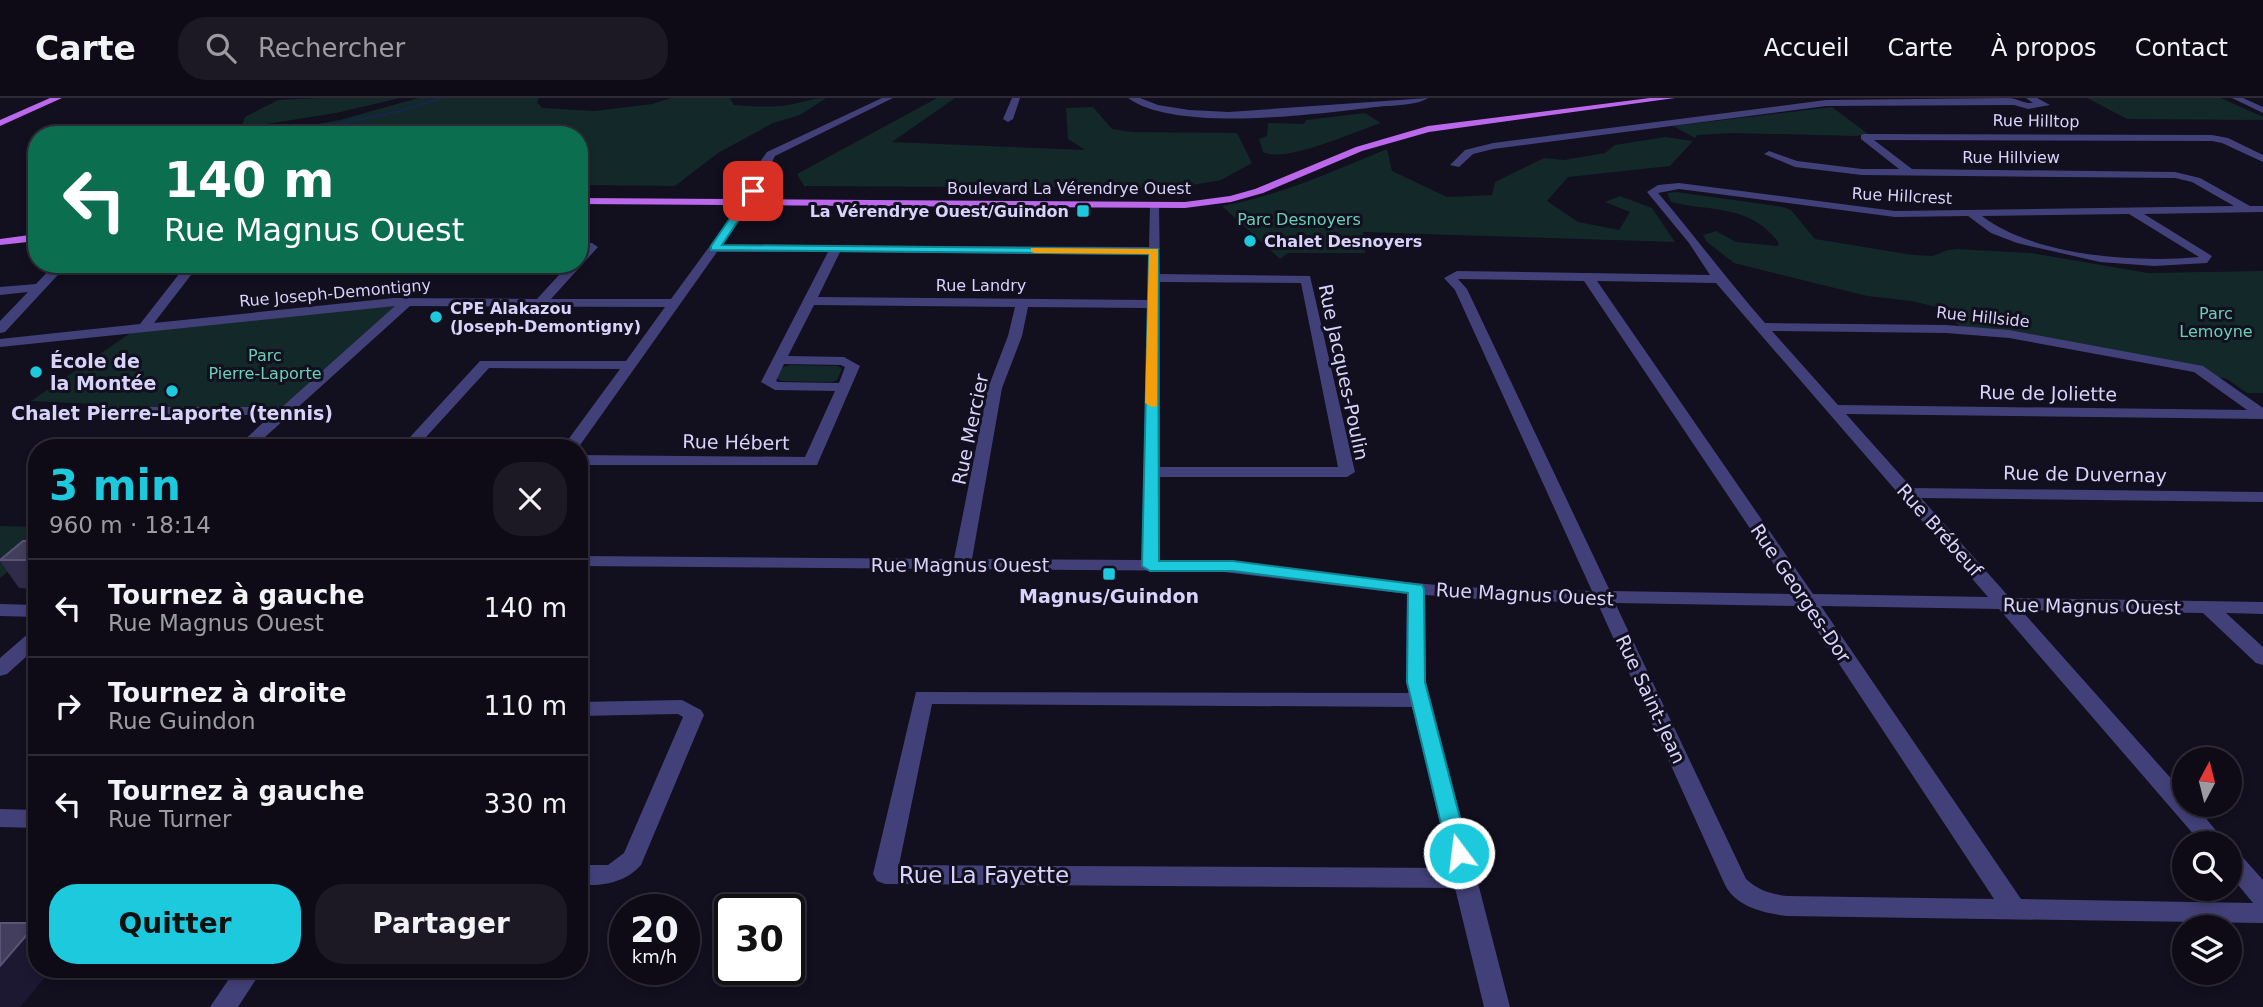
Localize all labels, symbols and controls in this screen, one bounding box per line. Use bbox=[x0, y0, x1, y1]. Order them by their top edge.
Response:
search box bbox=[178, 17, 668, 80]
text: Carte bbox=[35, 29, 136, 68]
icon: search bbox=[202, 29, 240, 67]
text: Rechercher bbox=[258, 33, 405, 63]
text: Accueil bbox=[1764, 34, 1849, 62]
text: Carte bbox=[1887, 34, 1953, 62]
text: À propos bbox=[1991, 34, 2097, 62]
text: Contact bbox=[2135, 34, 2228, 62]
street label: Rue Hilltop bbox=[1992, 111, 2080, 131]
street label: Rue Hillview bbox=[1962, 148, 2060, 167]
text: 140 m bbox=[164, 152, 334, 209]
icon: left bbox=[49, 154, 140, 245]
pin bbox=[723, 161, 783, 221]
icon: arrive bbox=[734, 172, 772, 210]
street label: Boulevard La Vérendrye Ouest bbox=[947, 179, 1191, 198]
street label: Rue Hillcrest bbox=[1851, 184, 1953, 208]
place label: La Vérendrye Ouest/Guindon bbox=[810, 202, 1069, 221]
marker: La Vérendrye Ouest/Guindon bbox=[1075, 203, 1091, 219]
park label: Parc Desnoyers bbox=[1237, 210, 1361, 229]
text: Rue Magnus Ouest bbox=[164, 211, 464, 249]
place label: Chalet Desnoyers bbox=[1264, 232, 1422, 251]
marker: Chalet Desnoyers bbox=[1242, 233, 1258, 249]
street label: Rue Joseph-Demontigny bbox=[238, 275, 432, 311]
street label: Rue Landry bbox=[936, 276, 1026, 295]
street label: Rue Jacques-Poulin bbox=[1315, 282, 1373, 462]
place label: CPE Alakazou (Joseph-Demontigny) bbox=[450, 299, 641, 336]
street label: Rue Hillside bbox=[1935, 303, 2031, 331]
park label: Parc Lemoyne bbox=[2179, 304, 2253, 341]
marker: CPE Alakazou (Joseph-Demontigny) bbox=[428, 309, 444, 325]
park label: Parc Pierre-Laporte bbox=[208, 346, 322, 383]
place label: École de la Montée bbox=[50, 350, 156, 394]
marker: École de la Montée bbox=[28, 364, 44, 380]
street label: Rue Mercier bbox=[948, 371, 993, 486]
street label: Rue de Joliette bbox=[1979, 381, 2117, 405]
marker: Chalet Pierre-Laporte (tennis) bbox=[164, 383, 180, 399]
place label: Chalet Pierre-Laporte (tennis) bbox=[11, 402, 333, 424]
street label: Rue Hébert bbox=[682, 430, 790, 454]
text: 3 min bbox=[49, 461, 181, 510]
button: close bbox=[493, 462, 567, 536]
street label: Rue de Duvernay bbox=[2003, 462, 2167, 486]
street label: Rue Brébeuf bbox=[1893, 479, 1988, 582]
text: 960 m · 18:14 bbox=[49, 512, 211, 538]
street label: Rue Georges-Dor bbox=[1747, 520, 1856, 667]
street label: Rue Magnus Ouest bbox=[871, 554, 1049, 576]
marker: Magnus/Guindon bbox=[1101, 566, 1117, 582]
street label: Rue Magnus Ouest bbox=[1435, 578, 1615, 610]
text: Tournez à gauche bbox=[108, 580, 365, 610]
place label: Magnus/Guindon bbox=[1019, 585, 1199, 607]
icon: left bbox=[49, 589, 87, 627]
text: 140 m bbox=[484, 593, 567, 623]
street label: Rue Magnus Ouest bbox=[2003, 593, 2181, 619]
text: Rue Magnus Ouest bbox=[108, 610, 324, 636]
street label: Rue Saint-Jean bbox=[1612, 631, 1690, 767]
text: Tournez à droite bbox=[108, 678, 347, 708]
icon: right bbox=[49, 687, 87, 725]
text: 110 m bbox=[484, 691, 567, 721]
text: Rue Guindon bbox=[108, 708, 256, 734]
north arrow bbox=[2172, 747, 2242, 817]
map controls bbox=[2172, 747, 2242, 985]
text: Tournez à gauche bbox=[108, 776, 365, 806]
icon: left bbox=[49, 785, 87, 823]
text: 330 m bbox=[484, 789, 567, 819]
text: Rue Turner bbox=[108, 806, 231, 832]
position arrow bbox=[1422, 816, 1496, 890]
button: search bbox=[2172, 831, 2242, 901]
street label: Rue La Fayette bbox=[899, 862, 1069, 888]
button: Quitter bbox=[49, 884, 301, 964]
button: Partager bbox=[315, 884, 567, 964]
speed limit sign: 30 bbox=[714, 894, 805, 985]
text: 20 bbox=[630, 910, 679, 950]
button: layers bbox=[2172, 915, 2242, 985]
text: km/h bbox=[632, 946, 677, 967]

